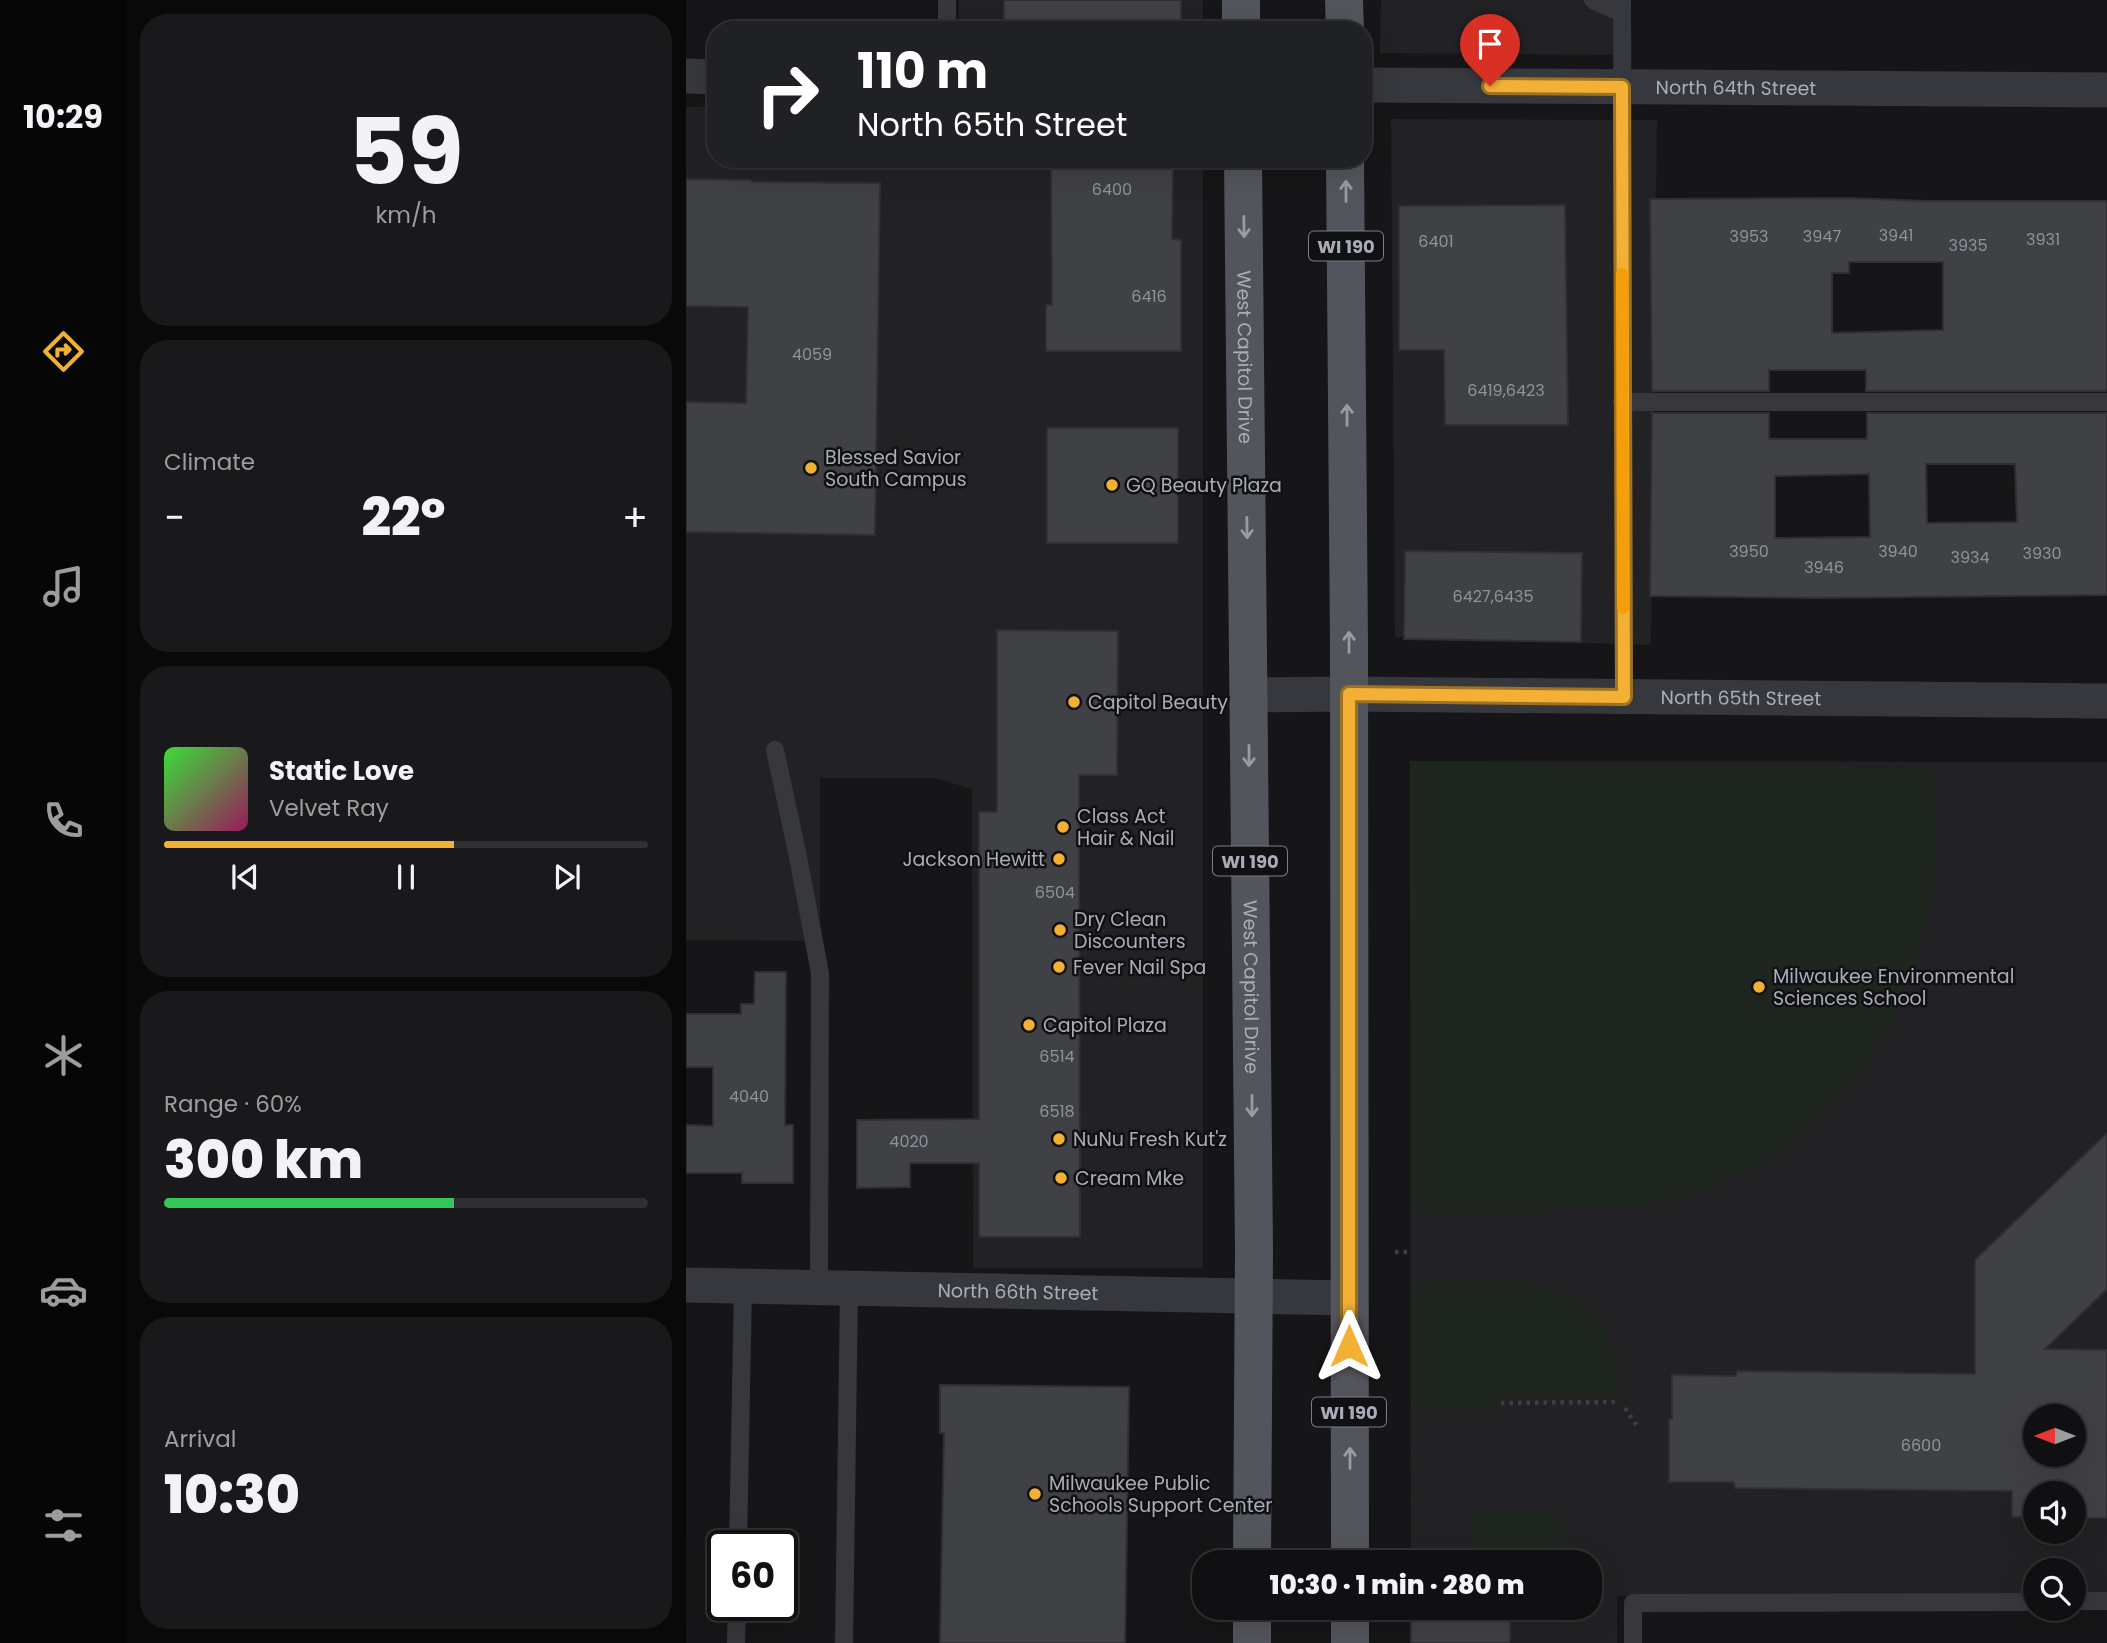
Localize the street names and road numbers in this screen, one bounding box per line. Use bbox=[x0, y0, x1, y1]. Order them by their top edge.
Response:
street label: North 64th Street bbox=[1656, 73, 1816, 102]
road number: WI 190 bbox=[1309, 232, 1383, 260]
street label: West Capitol Drive bbox=[1231, 270, 1259, 444]
street label: North 65th Street bbox=[1661, 683, 1821, 712]
road number: WI 190 bbox=[1213, 846, 1287, 876]
street label: West Capitol Drive bbox=[1237, 900, 1266, 1074]
street label: North 66th Street bbox=[937, 1276, 1099, 1307]
road number: WI 190 bbox=[1312, 1398, 1386, 1427]

